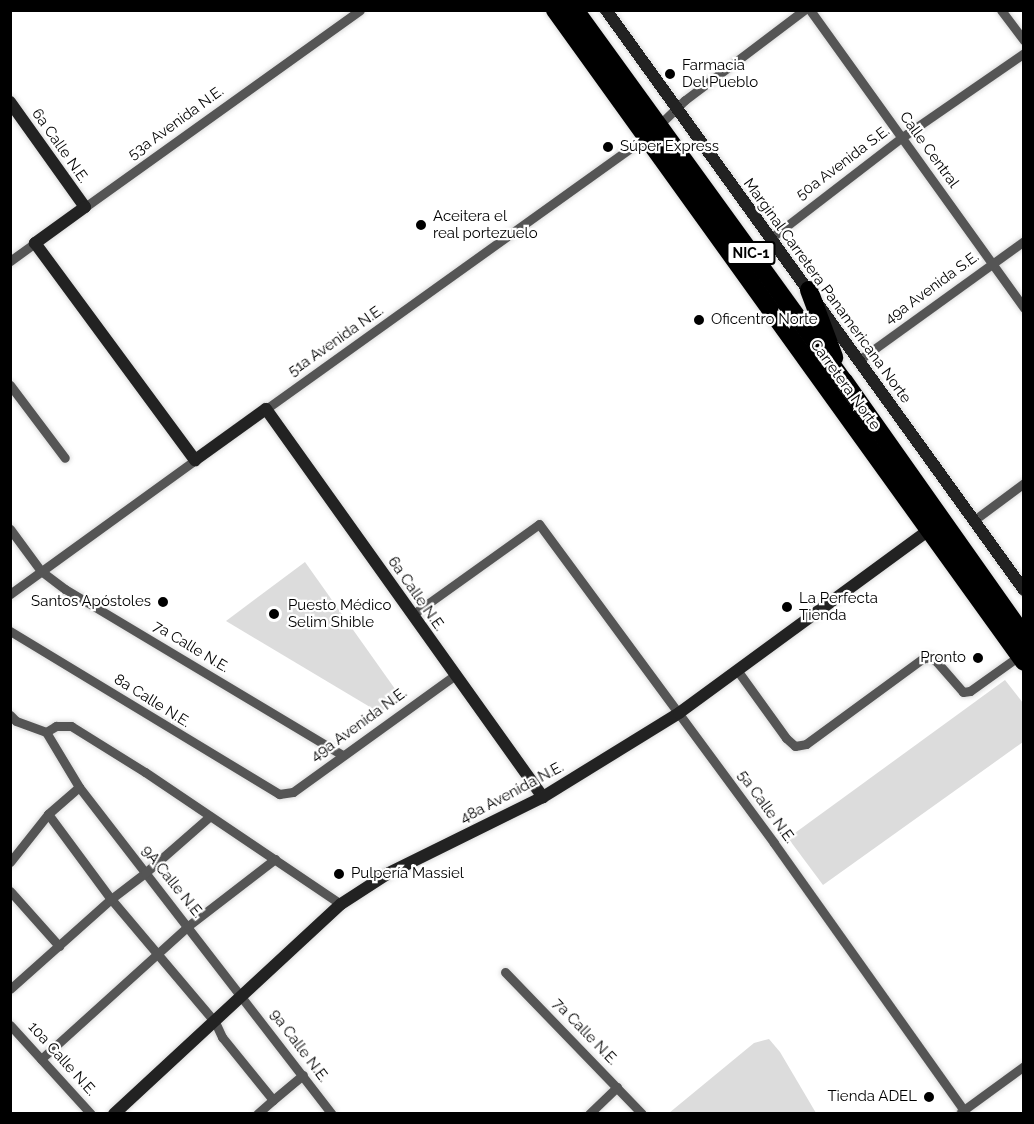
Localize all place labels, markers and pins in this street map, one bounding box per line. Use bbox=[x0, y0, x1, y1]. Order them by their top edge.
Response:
place label: Farmacia Del Pueblo bbox=[682, 56, 759, 91]
marker: Farmacia Del Pueblo bbox=[663, 67, 677, 81]
place label: Súper Express bbox=[620, 138, 719, 156]
marker: Súper Express bbox=[601, 140, 615, 154]
place label: Aceitera el real portezuelo bbox=[433, 207, 538, 242]
marker: Aceitera el real portezuelo bbox=[414, 218, 428, 232]
place label: Oficentro Norte bbox=[711, 311, 818, 329]
marker: Oficentro Norte bbox=[692, 313, 706, 327]
place label: La Perfecta Tienda bbox=[799, 589, 878, 624]
place label: Santos Apóstoles bbox=[31, 593, 151, 611]
marker: Santos Apóstoles bbox=[156, 595, 170, 609]
place label: Puesto Médico Selim Shible bbox=[288, 596, 391, 631]
marker: La Perfecta Tienda bbox=[780, 600, 794, 614]
marker: Puesto Médico Selim Shible bbox=[265, 605, 283, 623]
place label: Pronto bbox=[920, 649, 966, 667]
marker: Pronto bbox=[971, 651, 985, 665]
place label: Pulpería Massiel bbox=[351, 865, 464, 883]
marker: Pulpería Massiel bbox=[332, 867, 346, 881]
place label: Tienda ADEL bbox=[827, 1088, 917, 1106]
marker: Tienda ADEL bbox=[922, 1090, 936, 1104]

